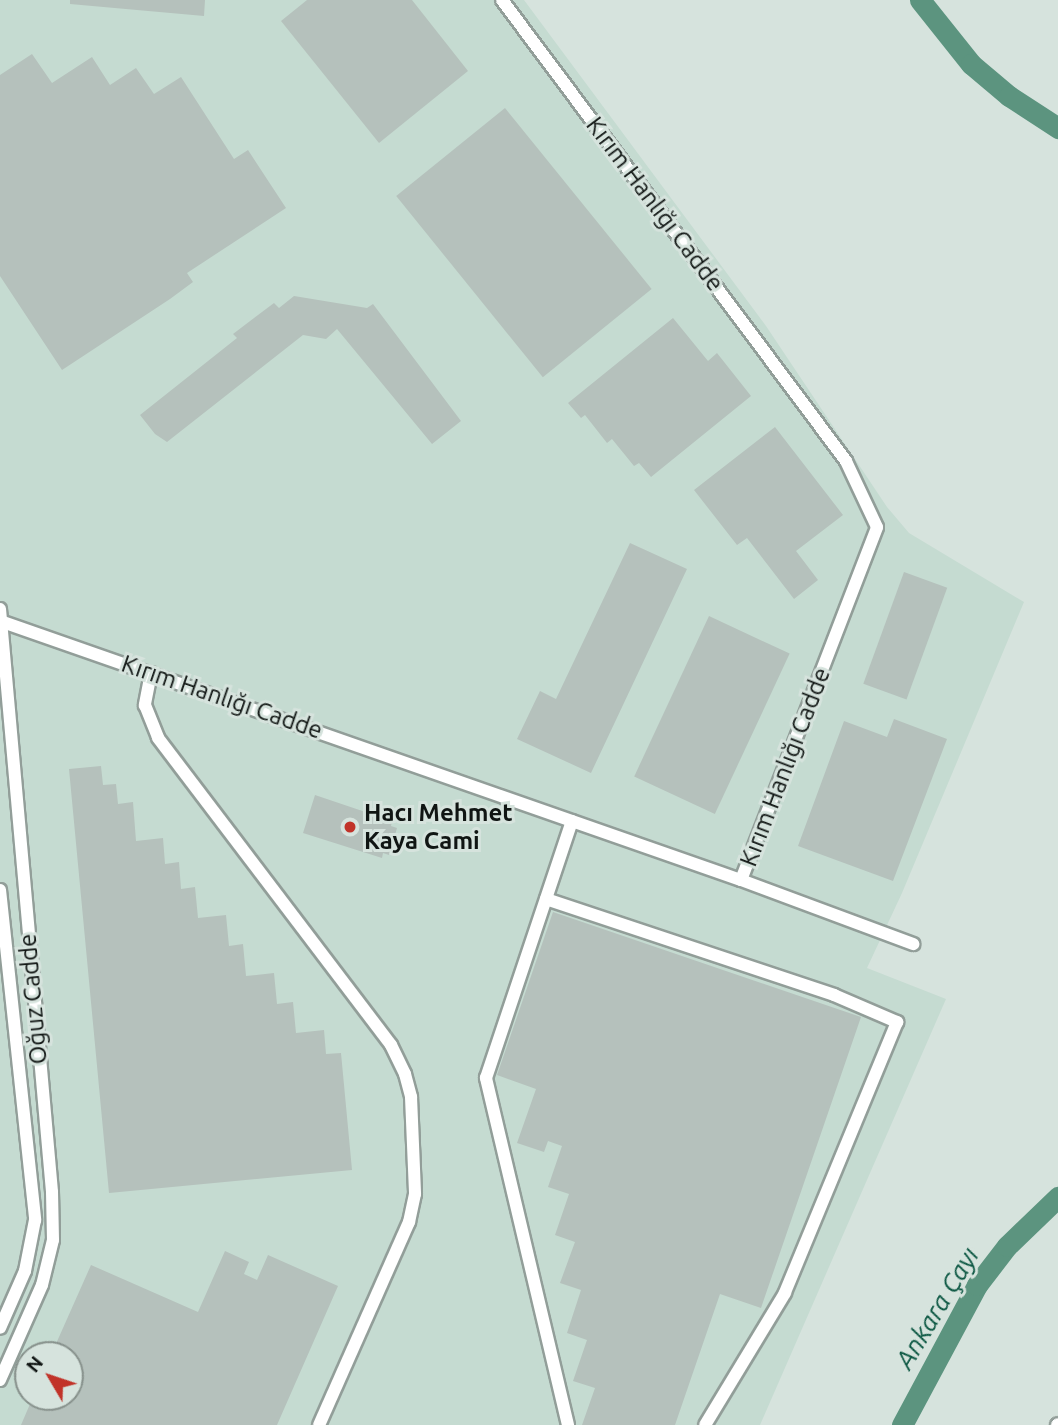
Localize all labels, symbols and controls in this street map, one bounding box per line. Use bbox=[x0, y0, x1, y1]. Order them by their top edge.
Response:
street label: Kırım Hanlığı Cadde bbox=[580, 111, 730, 297]
street label: Kırım Hanlığı Cadde bbox=[118, 649, 326, 745]
street label: Kırım Hanlığı Cadde bbox=[734, 664, 836, 870]
place label: Hacı Mehmet Kaya Cami bbox=[364, 799, 513, 855]
marker: Hacı Mehmet Kaya Cami bbox=[342, 819, 358, 835]
street label: Oğuz Cadde bbox=[13, 932, 53, 1066]
water label: Ankara Çayı bbox=[889, 1242, 985, 1374]
north arrow bbox=[14, 1341, 84, 1411]
text: N bbox=[21, 1352, 47, 1376]

